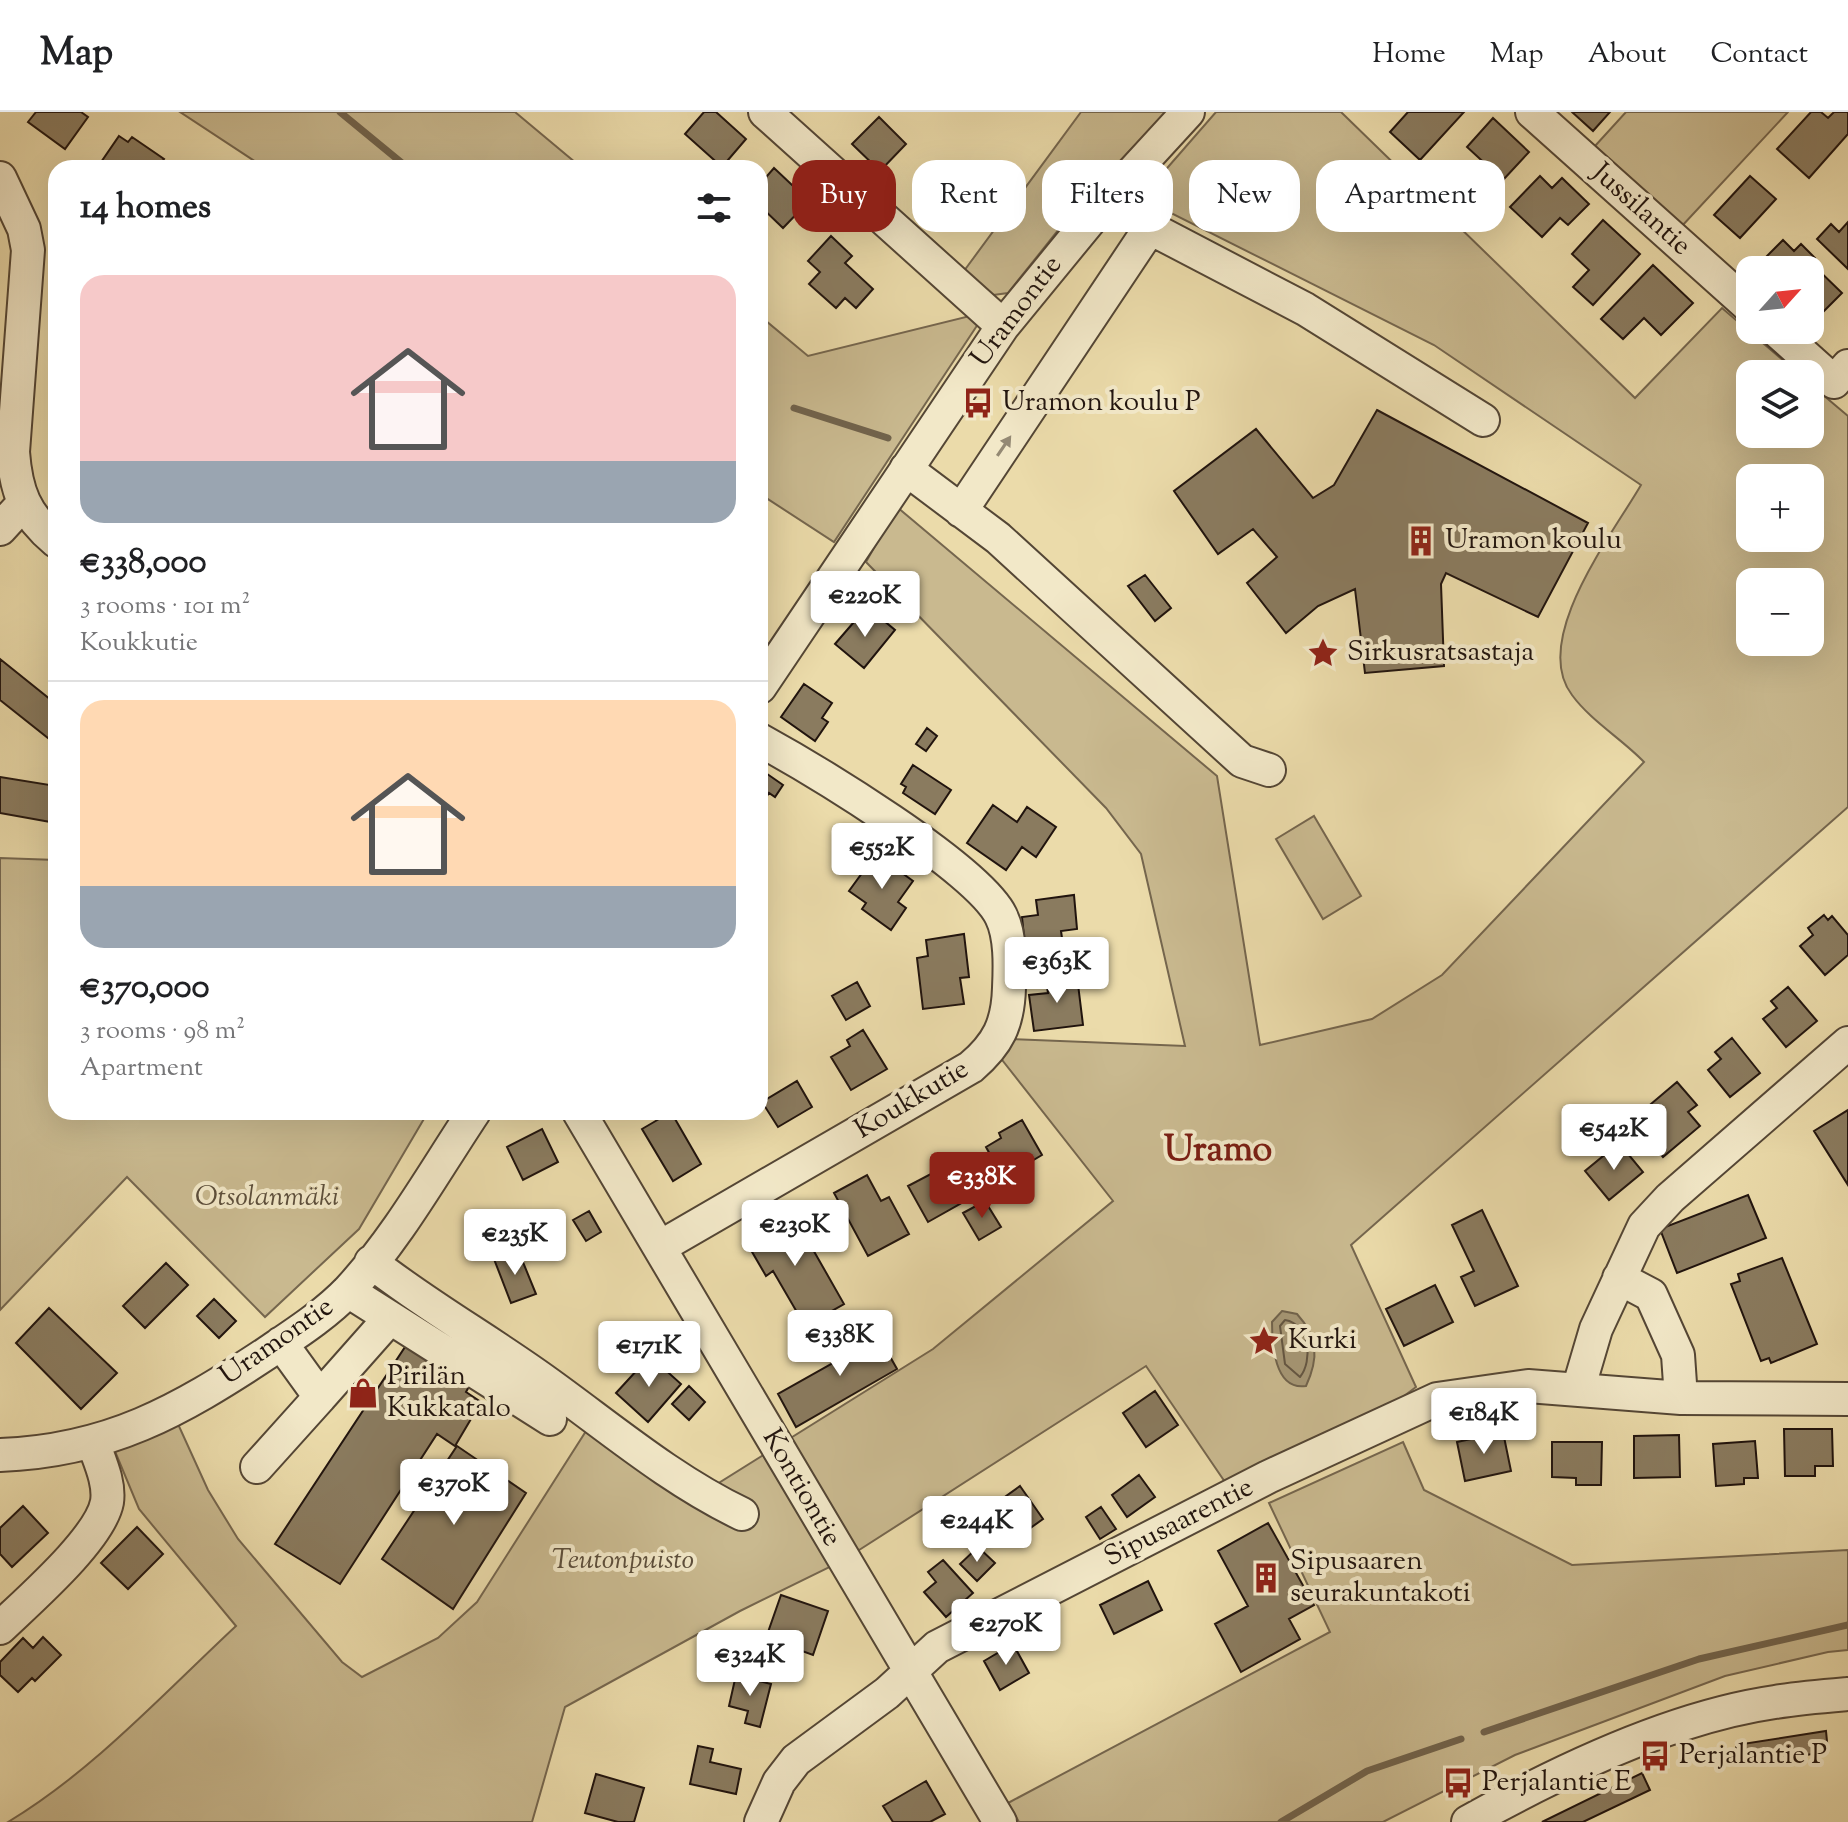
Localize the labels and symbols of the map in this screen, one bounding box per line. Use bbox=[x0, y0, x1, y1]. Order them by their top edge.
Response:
street label: Jussilantie bbox=[1581, 153, 1700, 266]
street label: Uramontie bbox=[962, 248, 1072, 376]
north arrow bbox=[1736, 256, 1824, 344]
place label: Uramon koulu P bbox=[1002, 383, 1201, 423]
bus stop icon: Uramon koulu P bbox=[961, 386, 995, 420]
one-way arrow bbox=[997, 436, 1012, 457]
place label: Uramon koulu bbox=[1445, 521, 1622, 561]
building icon: Uramon koulu bbox=[1404, 524, 1438, 558]
pin: €220K bbox=[809, 571, 921, 639]
place label: Sirkusratsastaja bbox=[1347, 633, 1534, 673]
place icon: Sirkusratsastaja bbox=[1306, 636, 1340, 670]
pin: €552K bbox=[826, 823, 938, 891]
pin: €363K bbox=[1001, 937, 1113, 1005]
street label: Koukkutie bbox=[847, 1050, 977, 1150]
pin: €542K bbox=[1558, 1104, 1670, 1172]
district label: Uramo bbox=[1164, 1125, 1272, 1177]
pin: €338K bbox=[926, 1152, 1038, 1220]
park label: Otsolanmäki bbox=[195, 1178, 339, 1218]
pin: €230K bbox=[739, 1200, 851, 1268]
pin: €235K bbox=[459, 1209, 571, 1277]
street label: Uramontie bbox=[212, 1288, 342, 1396]
pin: €338K bbox=[784, 1310, 896, 1378]
pin: €171K bbox=[593, 1321, 705, 1389]
place label: Kurki bbox=[1288, 1321, 1357, 1361]
place icon: Kurki bbox=[1247, 1324, 1281, 1358]
place label: Pirilän Kukkatalo bbox=[387, 1357, 511, 1429]
shop icon: Pirilän Kukkatalo bbox=[346, 1376, 380, 1410]
pin: €184K bbox=[1428, 1388, 1540, 1456]
street label: Kontiontie bbox=[751, 1422, 851, 1554]
pin: €370K bbox=[398, 1459, 510, 1527]
street label: Sipusaarentie bbox=[1097, 1468, 1261, 1578]
pin: €244K bbox=[921, 1496, 1033, 1564]
park label: Teutonpuisto bbox=[552, 1541, 694, 1581]
place label: Sipusaaren seurakuntakoti bbox=[1290, 1542, 1471, 1614]
building icon: Sipusaaren seurakuntakoti bbox=[1249, 1561, 1283, 1595]
pin: €270K bbox=[950, 1599, 1062, 1667]
pin: €324K bbox=[694, 1630, 806, 1698]
place label: Perjalantie P bbox=[1679, 1736, 1827, 1776]
bus stop icon: Perjalantie P bbox=[1638, 1739, 1672, 1773]
place label: Perjalantie E bbox=[1482, 1763, 1631, 1803]
bus stop icon: Perjalantie E bbox=[1441, 1766, 1475, 1800]

